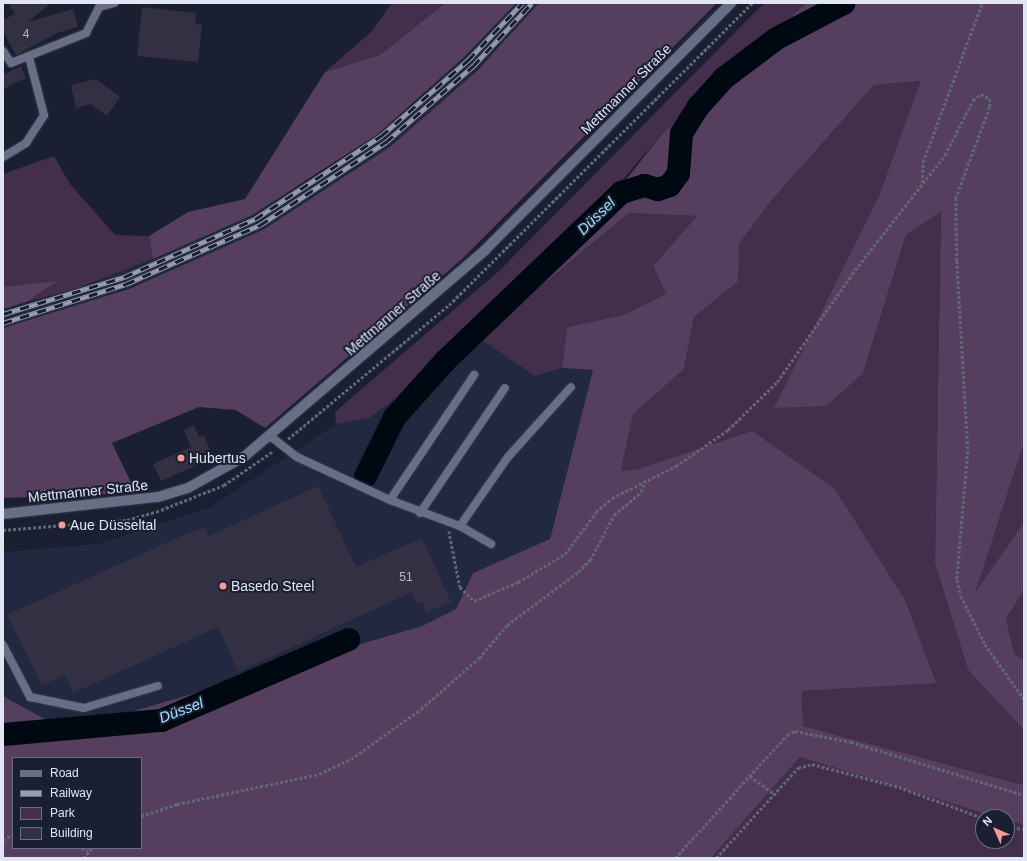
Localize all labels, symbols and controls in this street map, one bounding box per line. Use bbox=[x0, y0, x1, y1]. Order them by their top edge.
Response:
house number: 4 bbox=[23, 28, 29, 42]
street label: Mettmanner Straße bbox=[577, 40, 675, 138]
water label: Düssel bbox=[573, 194, 619, 238]
street label: Mettmanner Straße bbox=[342, 267, 444, 359]
place label: Hubertus bbox=[189, 450, 246, 466]
marker: Hubertus bbox=[176, 453, 186, 463]
street label: Mettmanner Straße bbox=[27, 476, 149, 506]
place label: Aue Düsseltal bbox=[70, 517, 156, 533]
marker: Aue Düsseltal bbox=[57, 520, 67, 530]
house number: 51 bbox=[399, 571, 413, 585]
place label: Basedo Steel bbox=[231, 578, 314, 594]
marker: Basedo Steel bbox=[218, 581, 228, 591]
water label: Düssel bbox=[156, 693, 206, 727]
legend bbox=[12, 757, 142, 849]
text: Road bbox=[50, 766, 79, 780]
text: Railway bbox=[50, 786, 92, 800]
text: Park bbox=[50, 806, 75, 820]
north arrow bbox=[975, 809, 1015, 849]
text: N bbox=[980, 814, 994, 828]
text: Building bbox=[50, 826, 93, 840]

